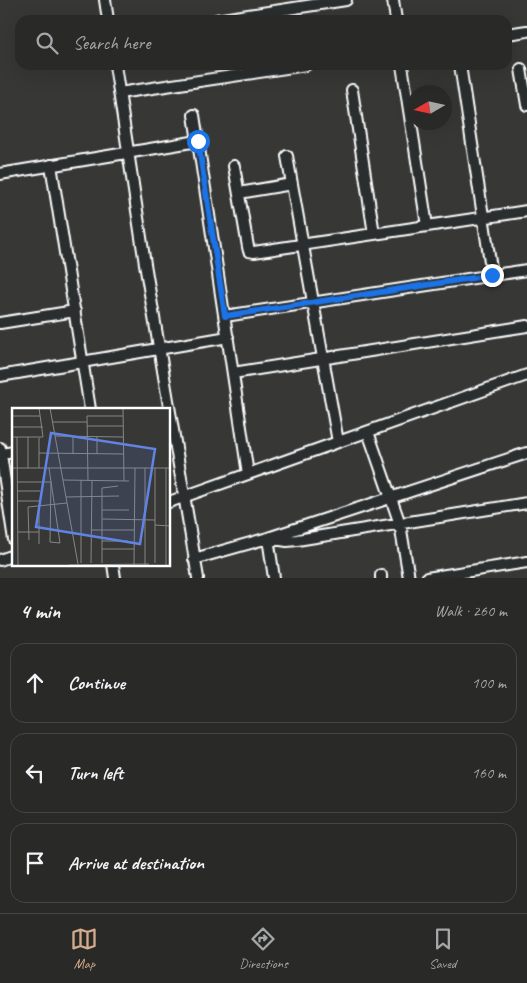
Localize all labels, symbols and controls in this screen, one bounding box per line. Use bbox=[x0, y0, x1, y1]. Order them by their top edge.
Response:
search box bbox=[15, 15, 512, 70]
icon: search bbox=[33, 29, 61, 57]
text: Search here bbox=[73, 31, 150, 55]
north arrow bbox=[407, 85, 452, 130]
route start bbox=[187, 130, 210, 153]
route end bbox=[481, 264, 504, 287]
inset map bbox=[12, 408, 170, 566]
text: 4 min bbox=[20, 598, 60, 624]
text: Walk · 260 m bbox=[435, 601, 507, 621]
icon: ahead bbox=[21, 669, 49, 697]
text: Continue bbox=[68, 671, 125, 695]
text: 100 m bbox=[472, 673, 506, 693]
icon: left bbox=[21, 759, 49, 787]
text: Turn left bbox=[68, 761, 123, 785]
text: 160 m bbox=[472, 763, 506, 783]
icon: arrive bbox=[21, 849, 49, 877]
text: Arrive at destination bbox=[68, 851, 204, 875]
tab: Map bbox=[70, 925, 98, 972]
tab: Directions bbox=[239, 925, 288, 972]
tab: Saved bbox=[429, 925, 457, 972]

